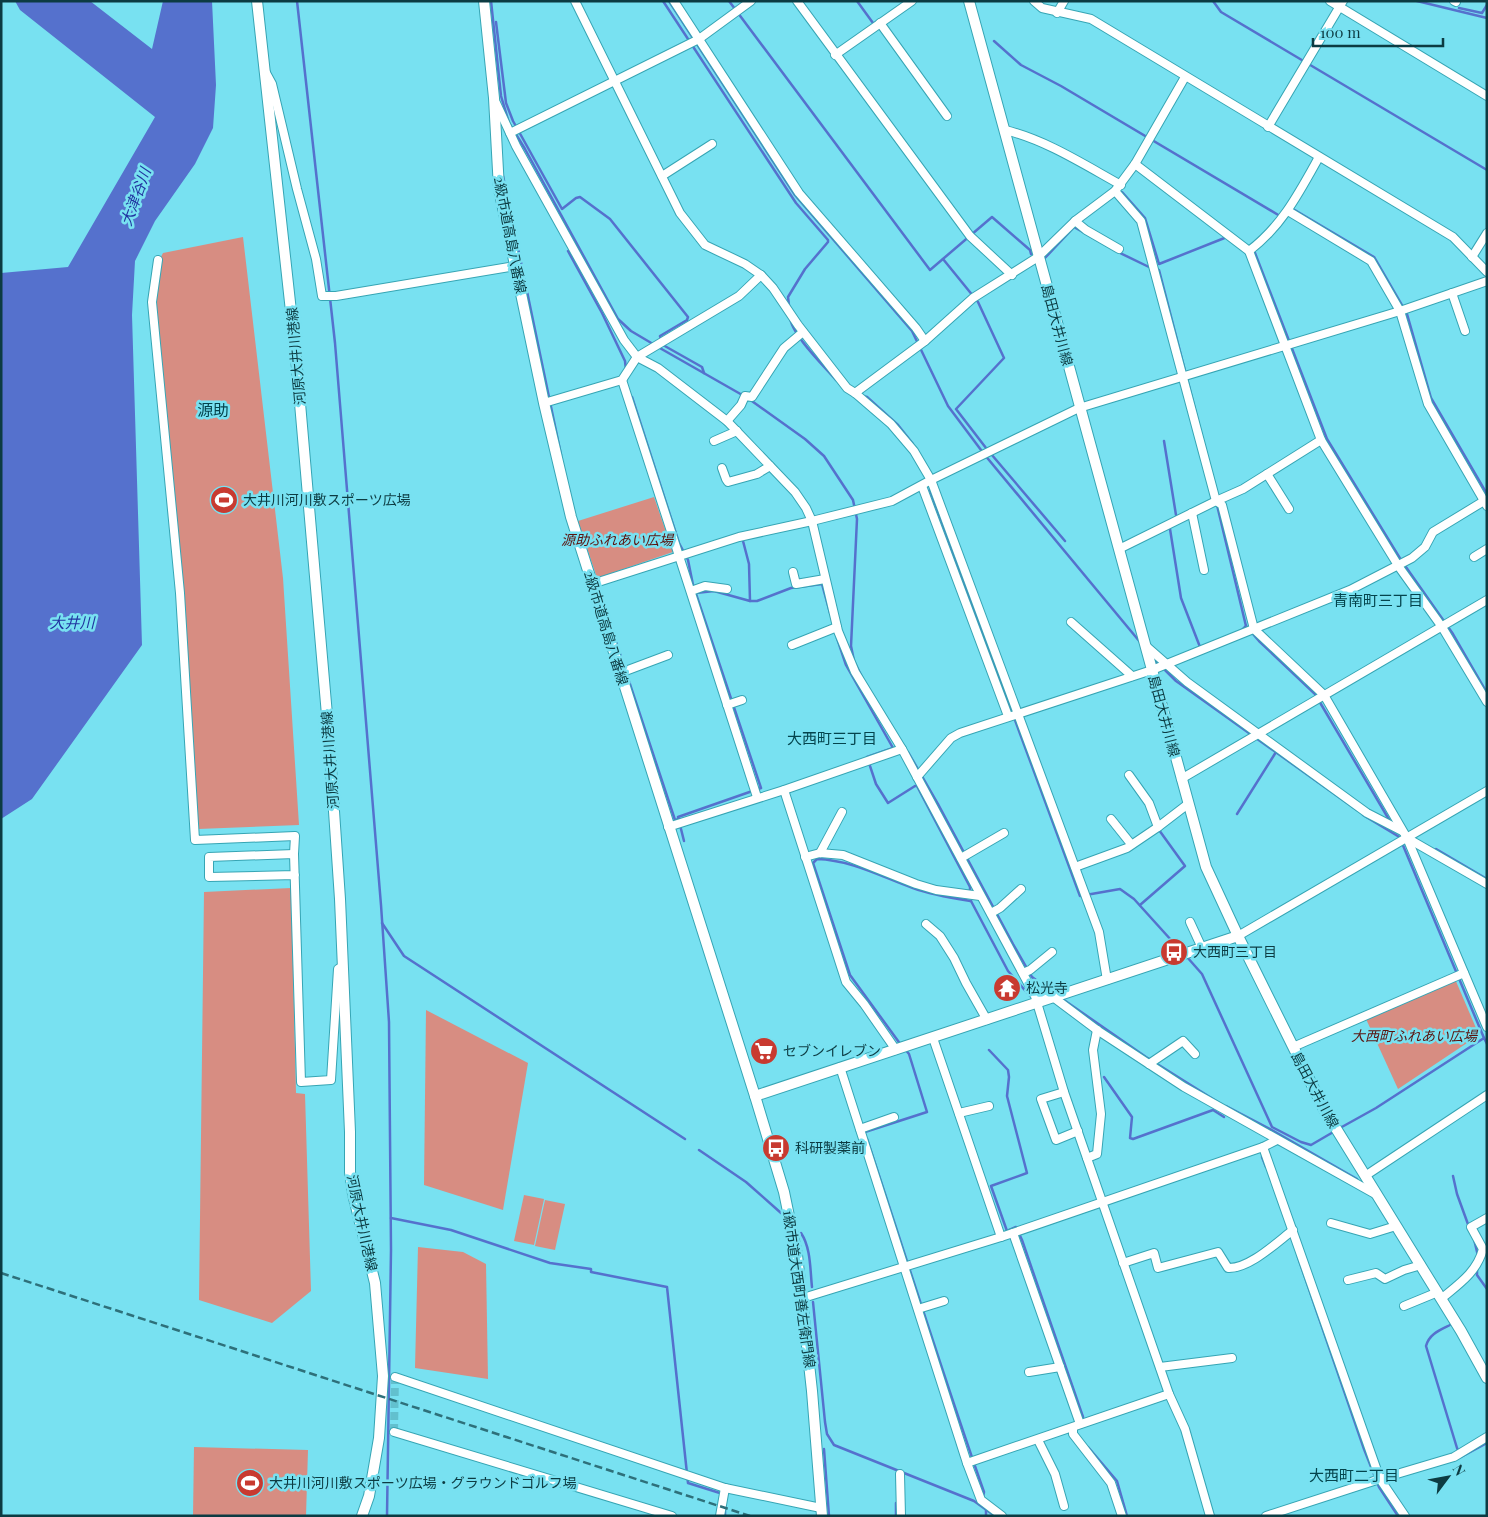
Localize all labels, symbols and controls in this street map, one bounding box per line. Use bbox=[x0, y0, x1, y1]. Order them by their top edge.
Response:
scale bar bbox=[1313, 15, 1443, 47]
text: 100 m bbox=[1320, 22, 1361, 42]
water label: 大津谷川 bbox=[115, 163, 155, 228]
street label: 2級市道高島八番線 bbox=[490, 175, 531, 295]
street label: 島田大井川線 bbox=[1037, 282, 1078, 368]
street label: 河原大井川港線 bbox=[282, 306, 309, 406]
district label: 源助 bbox=[197, 399, 229, 420]
sports icon: 大井川河川敷スポーツ広場 bbox=[209, 485, 239, 515]
place label: 大井川河川敷スポーツ広場 bbox=[243, 490, 411, 509]
park label: 源助ふれあい広場 bbox=[561, 530, 675, 549]
street label: 2級市道高島八番線 bbox=[580, 568, 633, 687]
district label: 青南町三丁目 bbox=[1333, 590, 1423, 610]
water label: 大井川 bbox=[49, 612, 96, 632]
street label: 島田大井川線 bbox=[1144, 673, 1185, 759]
street label: 河原大井川港線 bbox=[317, 710, 342, 810]
district label: 大西町三丁目 bbox=[787, 728, 877, 748]
bus stop icon: 大西町三丁目 bbox=[1159, 937, 1189, 967]
place label: 大西町三丁目 bbox=[1193, 942, 1277, 961]
temple icon: 松光寺 bbox=[992, 973, 1022, 1003]
place label: 松光寺 bbox=[1026, 978, 1068, 997]
park label: 大西町ふれあい広場 bbox=[1351, 1026, 1479, 1045]
supermarket icon: セブンイレブン bbox=[749, 1036, 779, 1066]
place label: セブンイレブン bbox=[783, 1041, 881, 1060]
street label: 島田大井川線 bbox=[1287, 1048, 1344, 1131]
bus stop icon: 科研製薬前 bbox=[761, 1133, 791, 1163]
place label: 科研製薬前 bbox=[795, 1138, 865, 1157]
street label: 河原大井川港線 bbox=[343, 1173, 382, 1273]
street label: 1級市道大西町善左衛門線 bbox=[779, 1209, 820, 1369]
north arrow bbox=[1423, 1452, 1473, 1502]
text: N bbox=[1449, 1461, 1470, 1479]
district label: 大西町二丁目 bbox=[1309, 1465, 1399, 1485]
sports icon: 大井川河川敷スポーツ広場・グラウンドゴルフ場 bbox=[235, 1468, 265, 1498]
place label: 大井川河川敷スポーツ広場・グラウンドゴルフ場 bbox=[269, 1473, 577, 1492]

